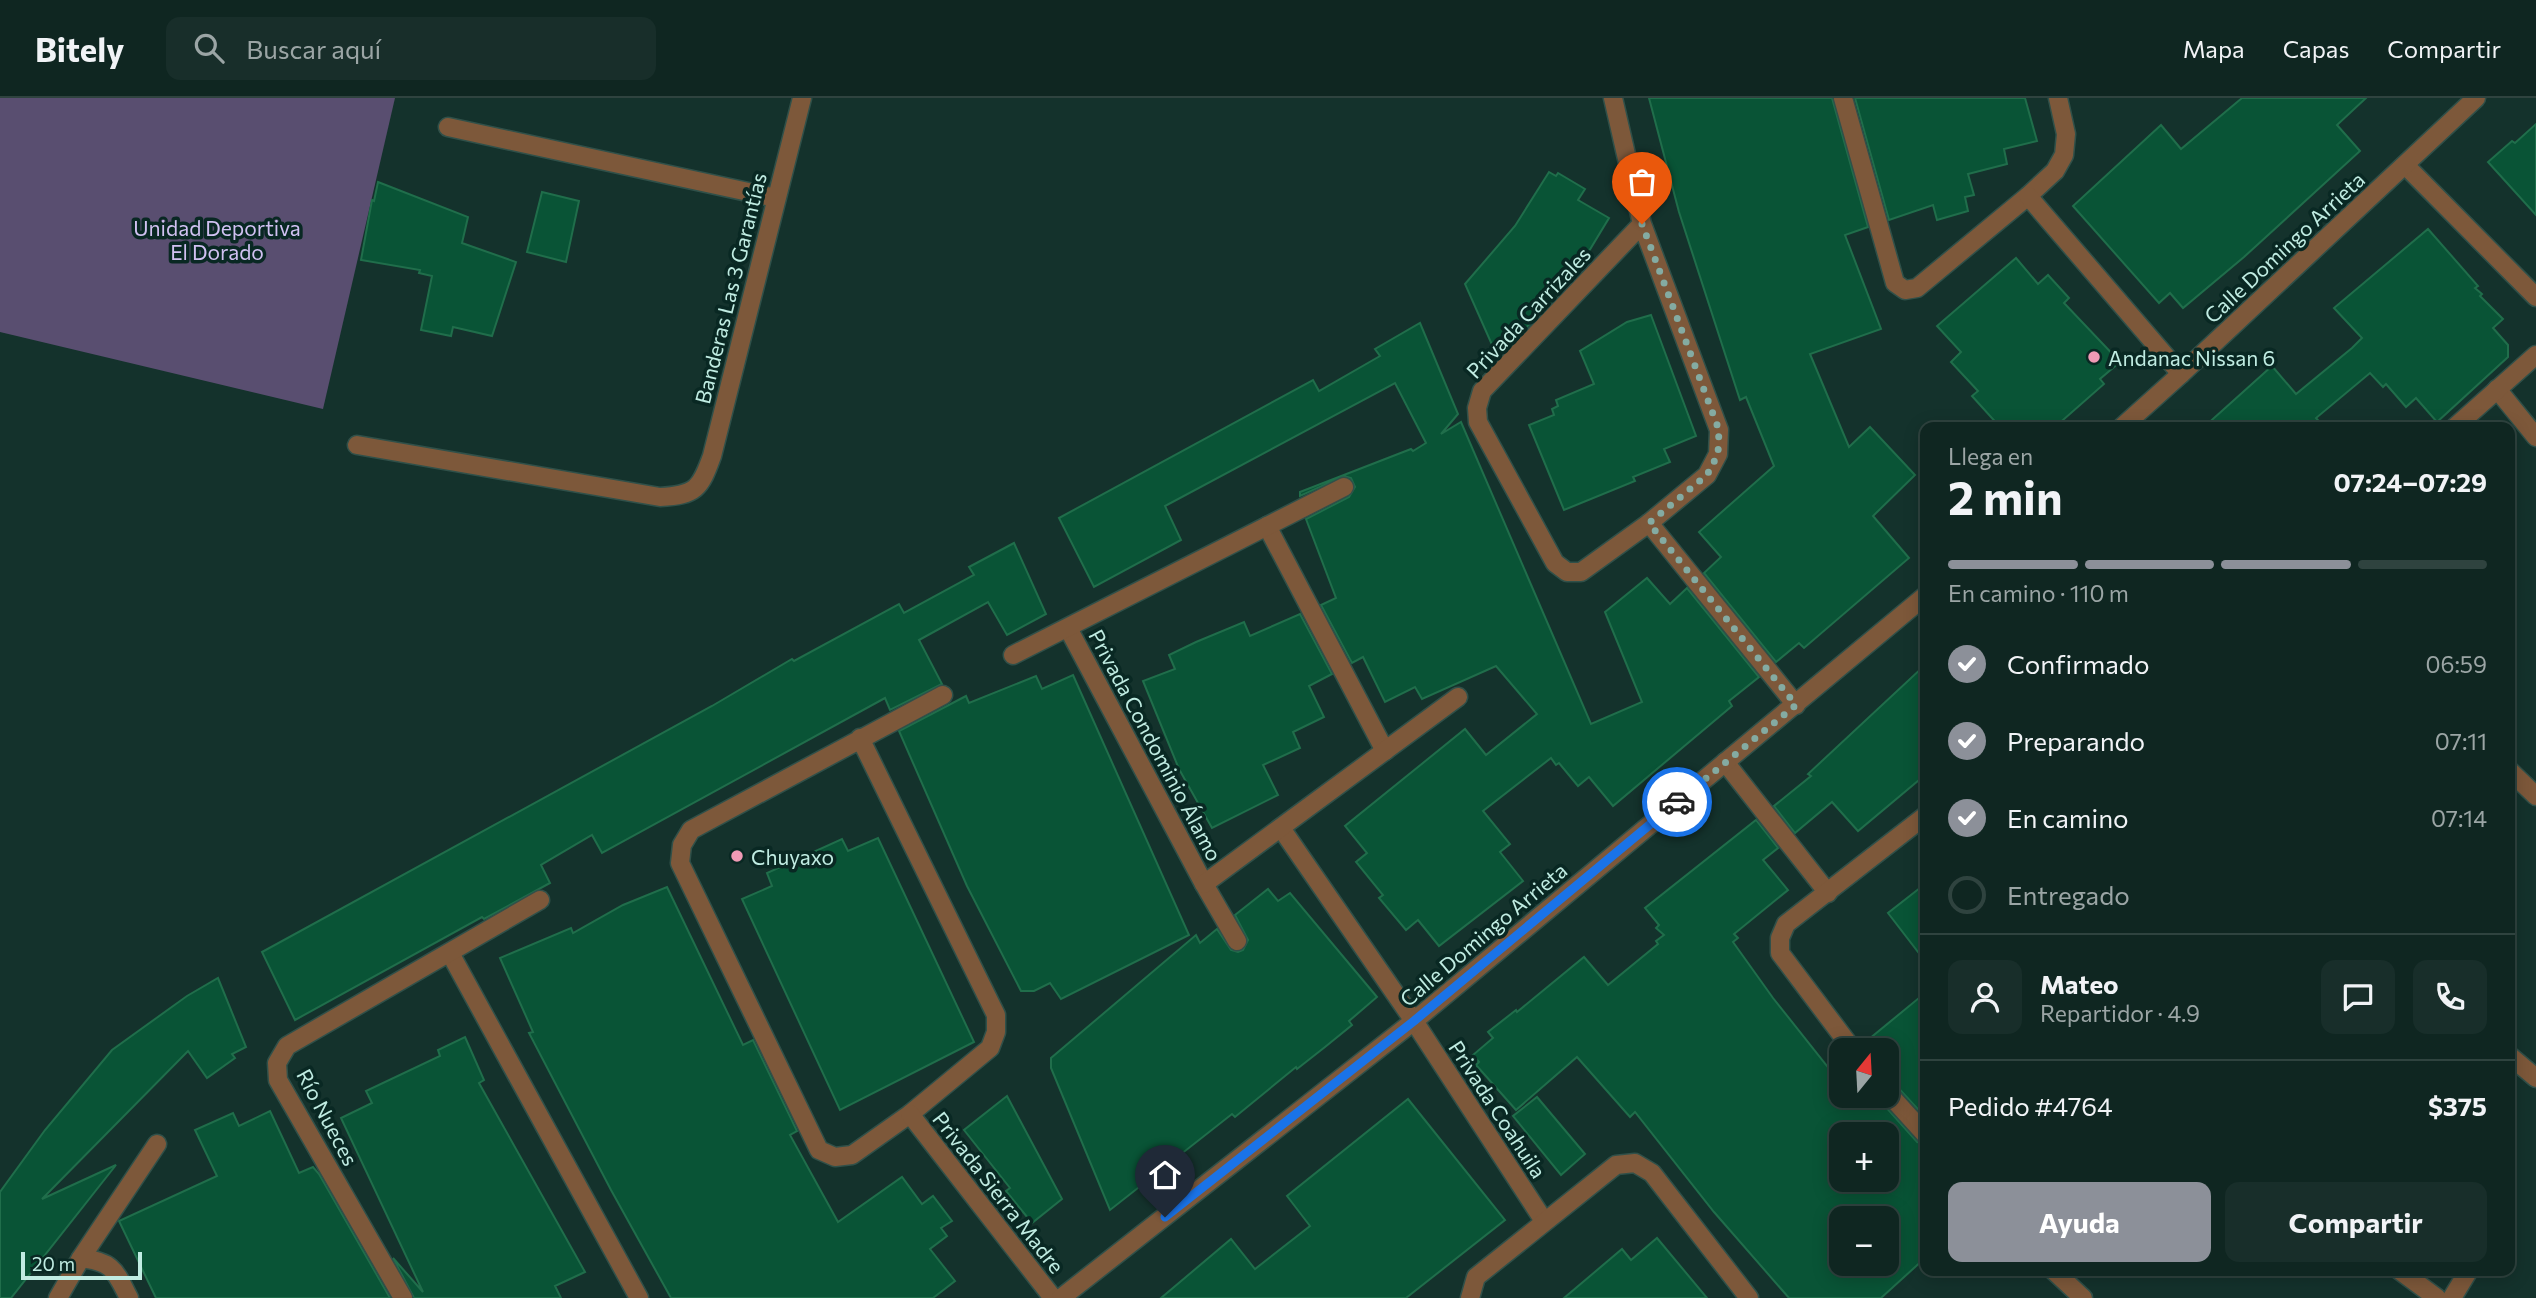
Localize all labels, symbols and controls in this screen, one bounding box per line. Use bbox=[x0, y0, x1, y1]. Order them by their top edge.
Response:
search box bbox=[166, 17, 656, 80]
text: Bitely bbox=[35, 28, 124, 69]
icon: search bbox=[190, 29, 228, 67]
text: Buscar aquí bbox=[246, 33, 381, 64]
text: Mapa bbox=[2183, 34, 2245, 63]
text: Capas bbox=[2283, 34, 2349, 63]
text: Compartir bbox=[2387, 34, 2501, 63]
pin bbox=[1612, 152, 1672, 224]
icon: bag bbox=[1623, 163, 1661, 201]
street label: Calle Domingo Arrieta bbox=[2199, 166, 2369, 328]
street label: Banderas Las 3 Garantías bbox=[689, 170, 771, 406]
park label: Unidad Deportiva El Dorado bbox=[133, 215, 301, 264]
street label: Privada Carrizales bbox=[1461, 241, 1595, 383]
place label: Andanac Nissan 6 bbox=[2108, 345, 2275, 370]
marker: Andanac Nissan 6 bbox=[2086, 349, 2102, 365]
text: Llega en bbox=[1948, 442, 2033, 470]
text: 07:24–07:29 bbox=[2334, 466, 2487, 497]
text: 2 min bbox=[1948, 468, 2063, 524]
text: En camino · 110 m bbox=[1948, 579, 2129, 607]
street label: Privada Condominio Álamo bbox=[1084, 625, 1228, 865]
icon: check bbox=[1948, 645, 1986, 683]
text: Confirmado bbox=[2007, 648, 2149, 679]
text: 06:59 bbox=[2425, 650, 2487, 678]
icon: check bbox=[1948, 722, 1986, 760]
text: Preparando bbox=[2007, 725, 2145, 756]
text: 07:11 bbox=[2435, 727, 2487, 755]
courier bbox=[1642, 767, 1712, 837]
icon: car bbox=[1658, 783, 1696, 821]
icon: check bbox=[1948, 799, 1986, 837]
text: En camino bbox=[2007, 802, 2129, 833]
text: 07:14 bbox=[2431, 804, 2487, 832]
place label: Chuyaxo bbox=[751, 844, 834, 869]
marker: Chuyaxo bbox=[729, 848, 745, 864]
street label: Calle Domingo Arrieta bbox=[1395, 857, 1571, 1011]
text: Entregado bbox=[2007, 879, 2130, 910]
button: person bbox=[1948, 960, 2022, 1034]
button: chat bbox=[2321, 960, 2395, 1034]
button: phone bbox=[2413, 960, 2487, 1034]
text: Mateo bbox=[2040, 968, 2119, 999]
text: Repartidor · 4.9 bbox=[2040, 999, 2200, 1027]
street label: Privada Coahuila bbox=[1444, 1035, 1552, 1183]
north arrow bbox=[1829, 1038, 1899, 1108]
map controls bbox=[1829, 1038, 1899, 1276]
street label: Río Nueces bbox=[292, 1064, 364, 1170]
text: Pedido #4764 bbox=[1948, 1090, 2113, 1121]
text: $375 bbox=[2428, 1090, 2487, 1121]
street label: Privada Sierra Madre bbox=[928, 1106, 1070, 1278]
button: + bbox=[1829, 1122, 1899, 1192]
pin bbox=[1135, 1145, 1195, 1217]
icon: home bbox=[1146, 1156, 1184, 1194]
button: Ayuda bbox=[1948, 1182, 2211, 1262]
button: Compartir bbox=[2225, 1182, 2487, 1262]
button: − bbox=[1829, 1206, 1899, 1276]
scale bar bbox=[21, 1249, 142, 1281]
text: 20 m bbox=[32, 1252, 75, 1275]

